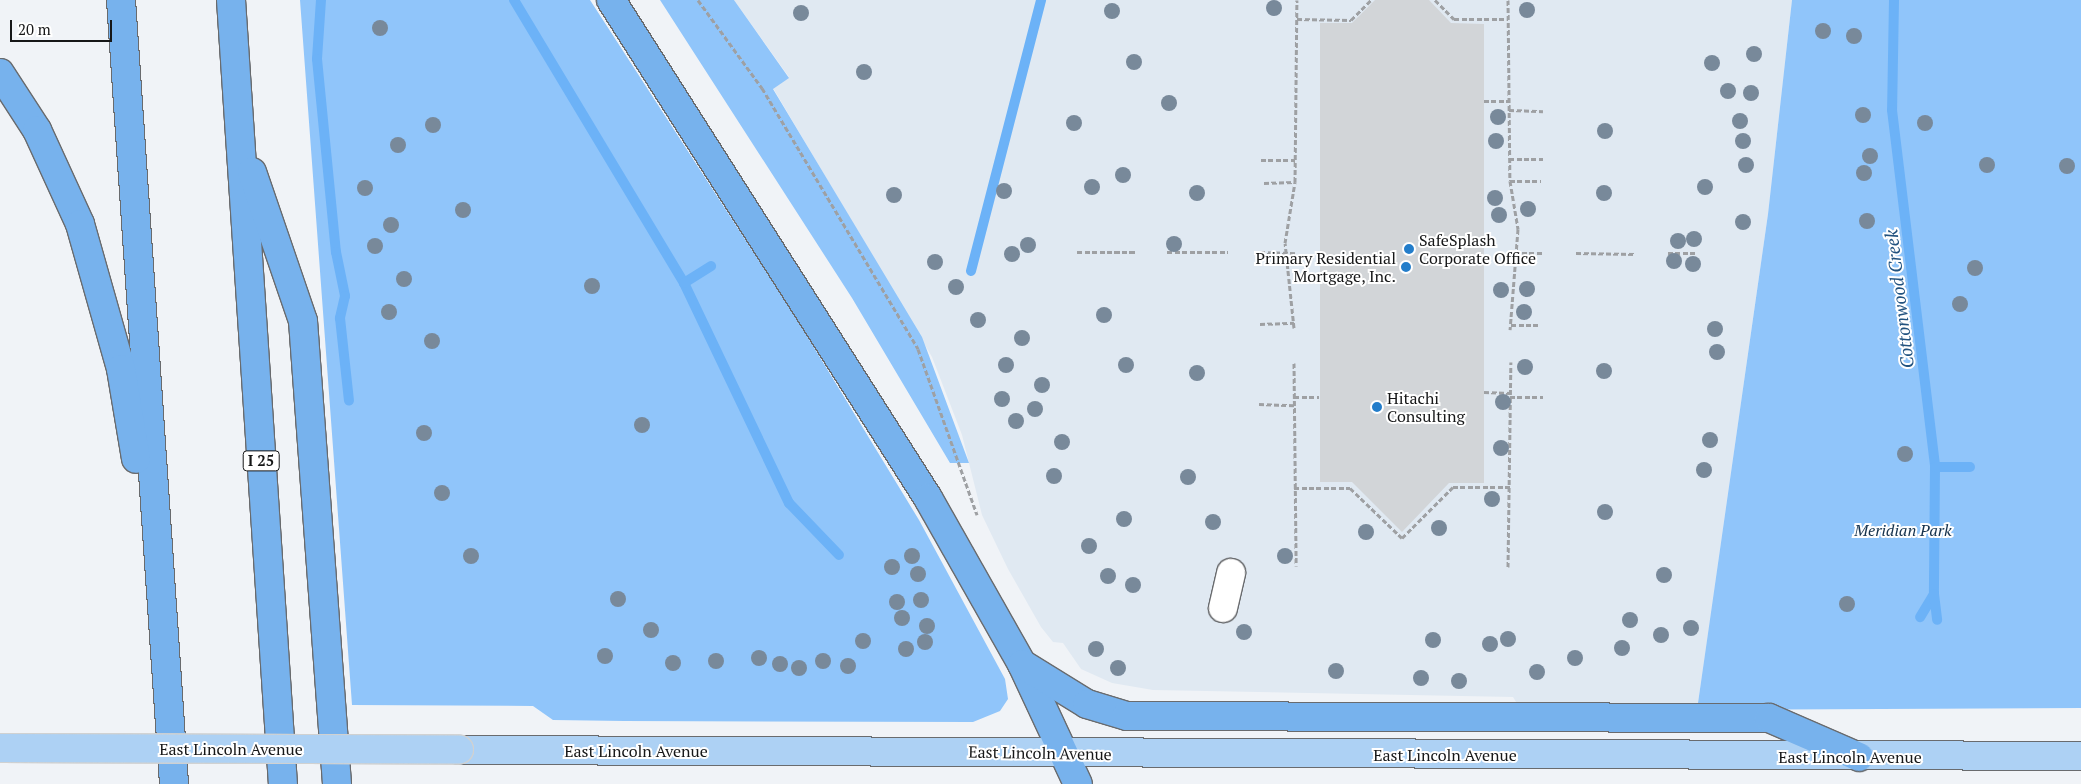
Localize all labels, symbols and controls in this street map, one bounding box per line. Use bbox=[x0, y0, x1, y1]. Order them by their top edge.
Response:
scale bar bbox=[12, 10, 115, 42]
text: 20 m bbox=[18, 19, 51, 39]
water label: Cottonwood Creek bbox=[1880, 228, 1918, 370]
place label: SafeSplash Corporate Office bbox=[1419, 230, 1536, 268]
marker: SafeSplash Corporate Office bbox=[1403, 243, 1415, 255]
place label: Primary Residential Mortgage, Inc. bbox=[1255, 248, 1396, 286]
marker: Primary Residential Mortgage, Inc. bbox=[1400, 261, 1412, 273]
place label: Hitachi Consulting bbox=[1387, 388, 1465, 426]
marker: Hitachi Consulting bbox=[1371, 401, 1383, 413]
road number: I 25 bbox=[242, 448, 280, 474]
park label: Meridian Park bbox=[1854, 520, 1952, 540]
street label: East Lincoln Avenue bbox=[159, 739, 303, 759]
street label: East Lincoln Avenue bbox=[564, 741, 708, 761]
street label: East Lincoln Avenue bbox=[968, 742, 1112, 764]
street label: East Lincoln Avenue bbox=[1373, 745, 1517, 765]
street label: East Lincoln Avenue bbox=[1778, 747, 1922, 767]

